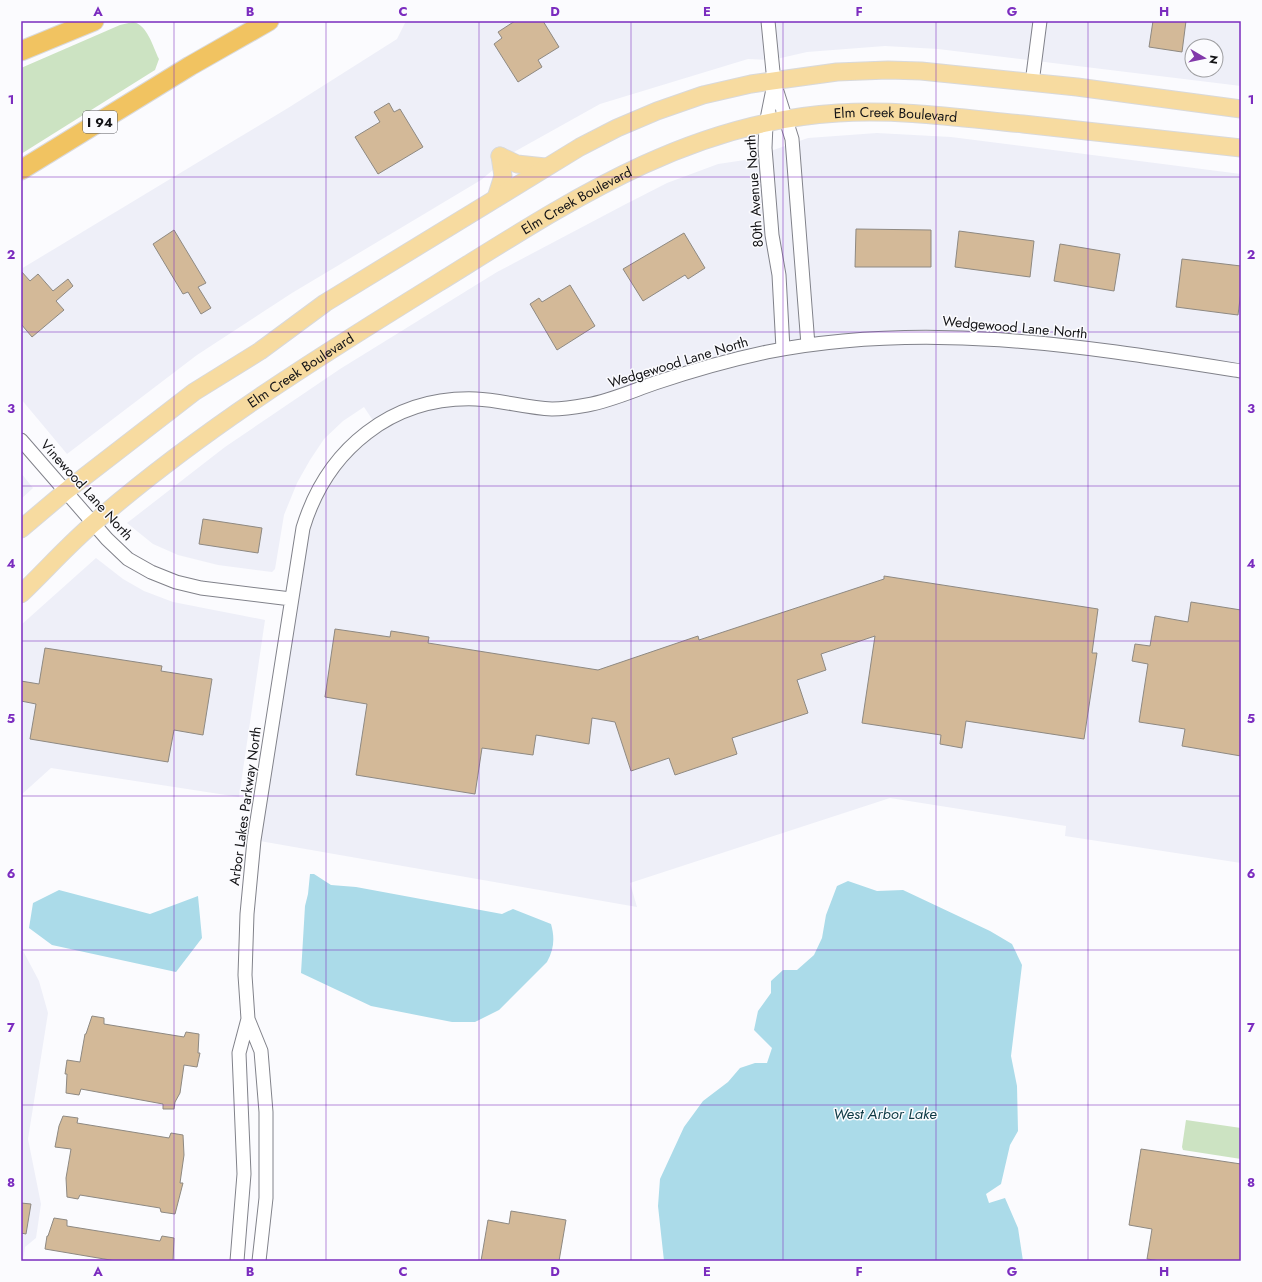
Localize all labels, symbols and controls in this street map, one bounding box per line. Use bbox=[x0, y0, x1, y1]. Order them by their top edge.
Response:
text: A bbox=[92, 2, 103, 21]
text: B bbox=[246, 2, 255, 21]
text: C bbox=[398, 2, 408, 21]
text: D bbox=[550, 2, 560, 21]
text: E bbox=[703, 2, 711, 21]
text: F bbox=[855, 2, 863, 21]
text: G bbox=[1007, 2, 1018, 21]
text: H bbox=[1159, 2, 1169, 21]
north arrow bbox=[1184, 38, 1224, 78]
text: N bbox=[1205, 54, 1222, 65]
text: 1 bbox=[8, 90, 14, 109]
text: 1 bbox=[1248, 90, 1254, 109]
street label: Elm Creek Boulevard bbox=[833, 102, 958, 127]
road number: I 94 bbox=[83, 111, 117, 133]
street label: 80th Avenue North bbox=[740, 134, 768, 248]
street label: Elm Creek Boulevard bbox=[517, 162, 635, 239]
text: 2 bbox=[7, 245, 15, 264]
text: 2 bbox=[1247, 245, 1255, 264]
street label: Wedgewood Lane North bbox=[942, 311, 1088, 343]
street label: Elm Creek Boulevard bbox=[243, 328, 358, 413]
street label: Wedgewood Lane North bbox=[606, 331, 750, 393]
text: 3 bbox=[7, 399, 15, 418]
text: 3 bbox=[1247, 399, 1255, 418]
street label: Vinewood Lane North bbox=[36, 435, 138, 545]
text: 4 bbox=[6, 554, 16, 573]
text: 4 bbox=[1246, 554, 1256, 573]
text: 5 bbox=[7, 709, 15, 728]
text: 5 bbox=[1247, 709, 1255, 728]
street label: Arbor Lakes Parkway North bbox=[224, 725, 266, 887]
text: 6 bbox=[7, 864, 16, 883]
text: 6 bbox=[1247, 864, 1256, 883]
text: 7 bbox=[7, 1018, 15, 1037]
text: 7 bbox=[1247, 1018, 1255, 1037]
water label: West Arbor Lake bbox=[833, 1103, 937, 1125]
text: 8 bbox=[7, 1173, 15, 1192]
text: 8 bbox=[1247, 1173, 1255, 1192]
text: A bbox=[92, 1262, 103, 1281]
text: B bbox=[246, 1262, 255, 1281]
text: C bbox=[398, 1262, 408, 1281]
text: D bbox=[550, 1262, 560, 1281]
text: E bbox=[703, 1262, 711, 1281]
text: F bbox=[855, 1262, 863, 1281]
text: G bbox=[1007, 1262, 1018, 1281]
text: H bbox=[1159, 1262, 1169, 1281]

